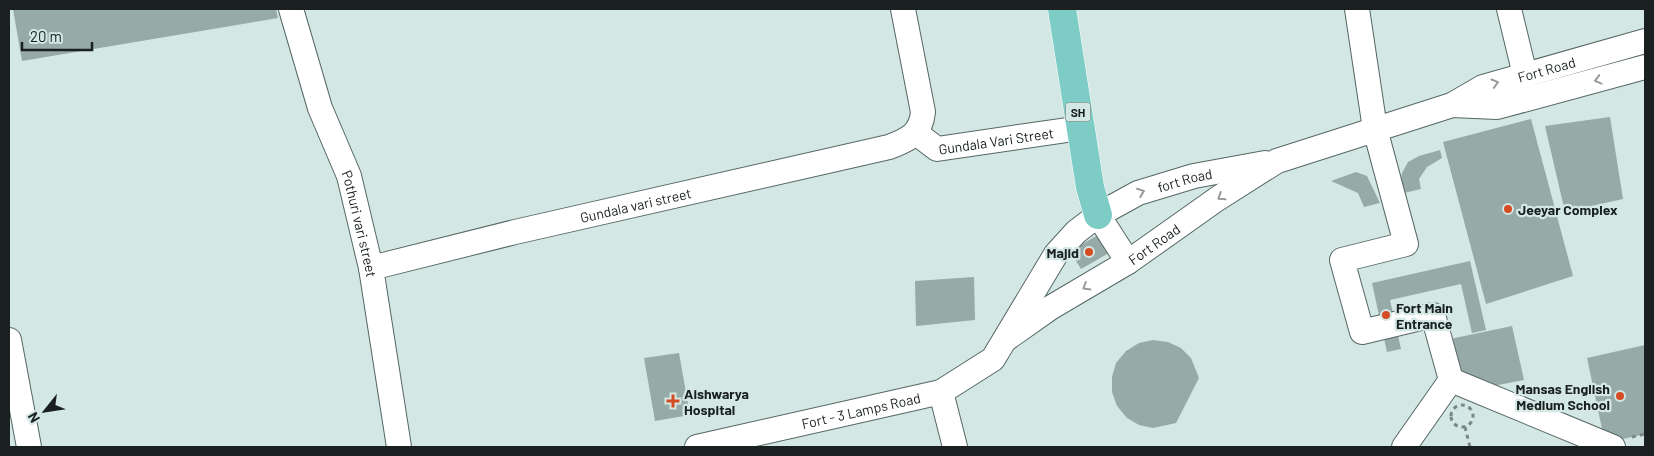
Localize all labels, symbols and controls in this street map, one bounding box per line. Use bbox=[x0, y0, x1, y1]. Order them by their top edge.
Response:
scale bar bbox=[22, 20, 92, 52]
text: 20 m bbox=[30, 27, 62, 45]
street label: Fort Road bbox=[1516, 53, 1577, 85]
one-way arrow bbox=[1594, 74, 1603, 85]
one-way arrow bbox=[1491, 79, 1499, 89]
road number: SH bbox=[1066, 102, 1090, 121]
street label: Gundala Vari Street bbox=[937, 124, 1055, 157]
street label: fort Road bbox=[1155, 164, 1213, 195]
street label: Pothuri vari street bbox=[339, 167, 381, 278]
street label: Gundala vari street bbox=[578, 184, 693, 225]
one-way arrow bbox=[1137, 188, 1145, 198]
one-way arrow bbox=[1217, 190, 1226, 200]
place label: Jeeyar Complex bbox=[1518, 201, 1618, 218]
marker: Jeeyar Complex bbox=[1502, 203, 1514, 215]
street label: Fort Road bbox=[1125, 220, 1183, 268]
place label: Majid bbox=[1047, 244, 1079, 261]
marker: Majid bbox=[1083, 246, 1095, 258]
one-way arrow bbox=[1082, 280, 1091, 290]
place label: Fort Main Entrance bbox=[1396, 299, 1453, 332]
marker: Fort Main Entrance bbox=[1380, 309, 1392, 321]
place label: Mansas English Medium School bbox=[1515, 380, 1610, 413]
place label: Aishwarya Hospital bbox=[684, 385, 749, 418]
north arrow bbox=[20, 386, 70, 436]
street label: Fort - 3 Lamps Road bbox=[800, 388, 922, 432]
marker: Mansas English Medium School bbox=[1614, 390, 1626, 402]
marker: Aishwarya Hospital bbox=[666, 394, 680, 408]
text: N bbox=[24, 409, 43, 426]

